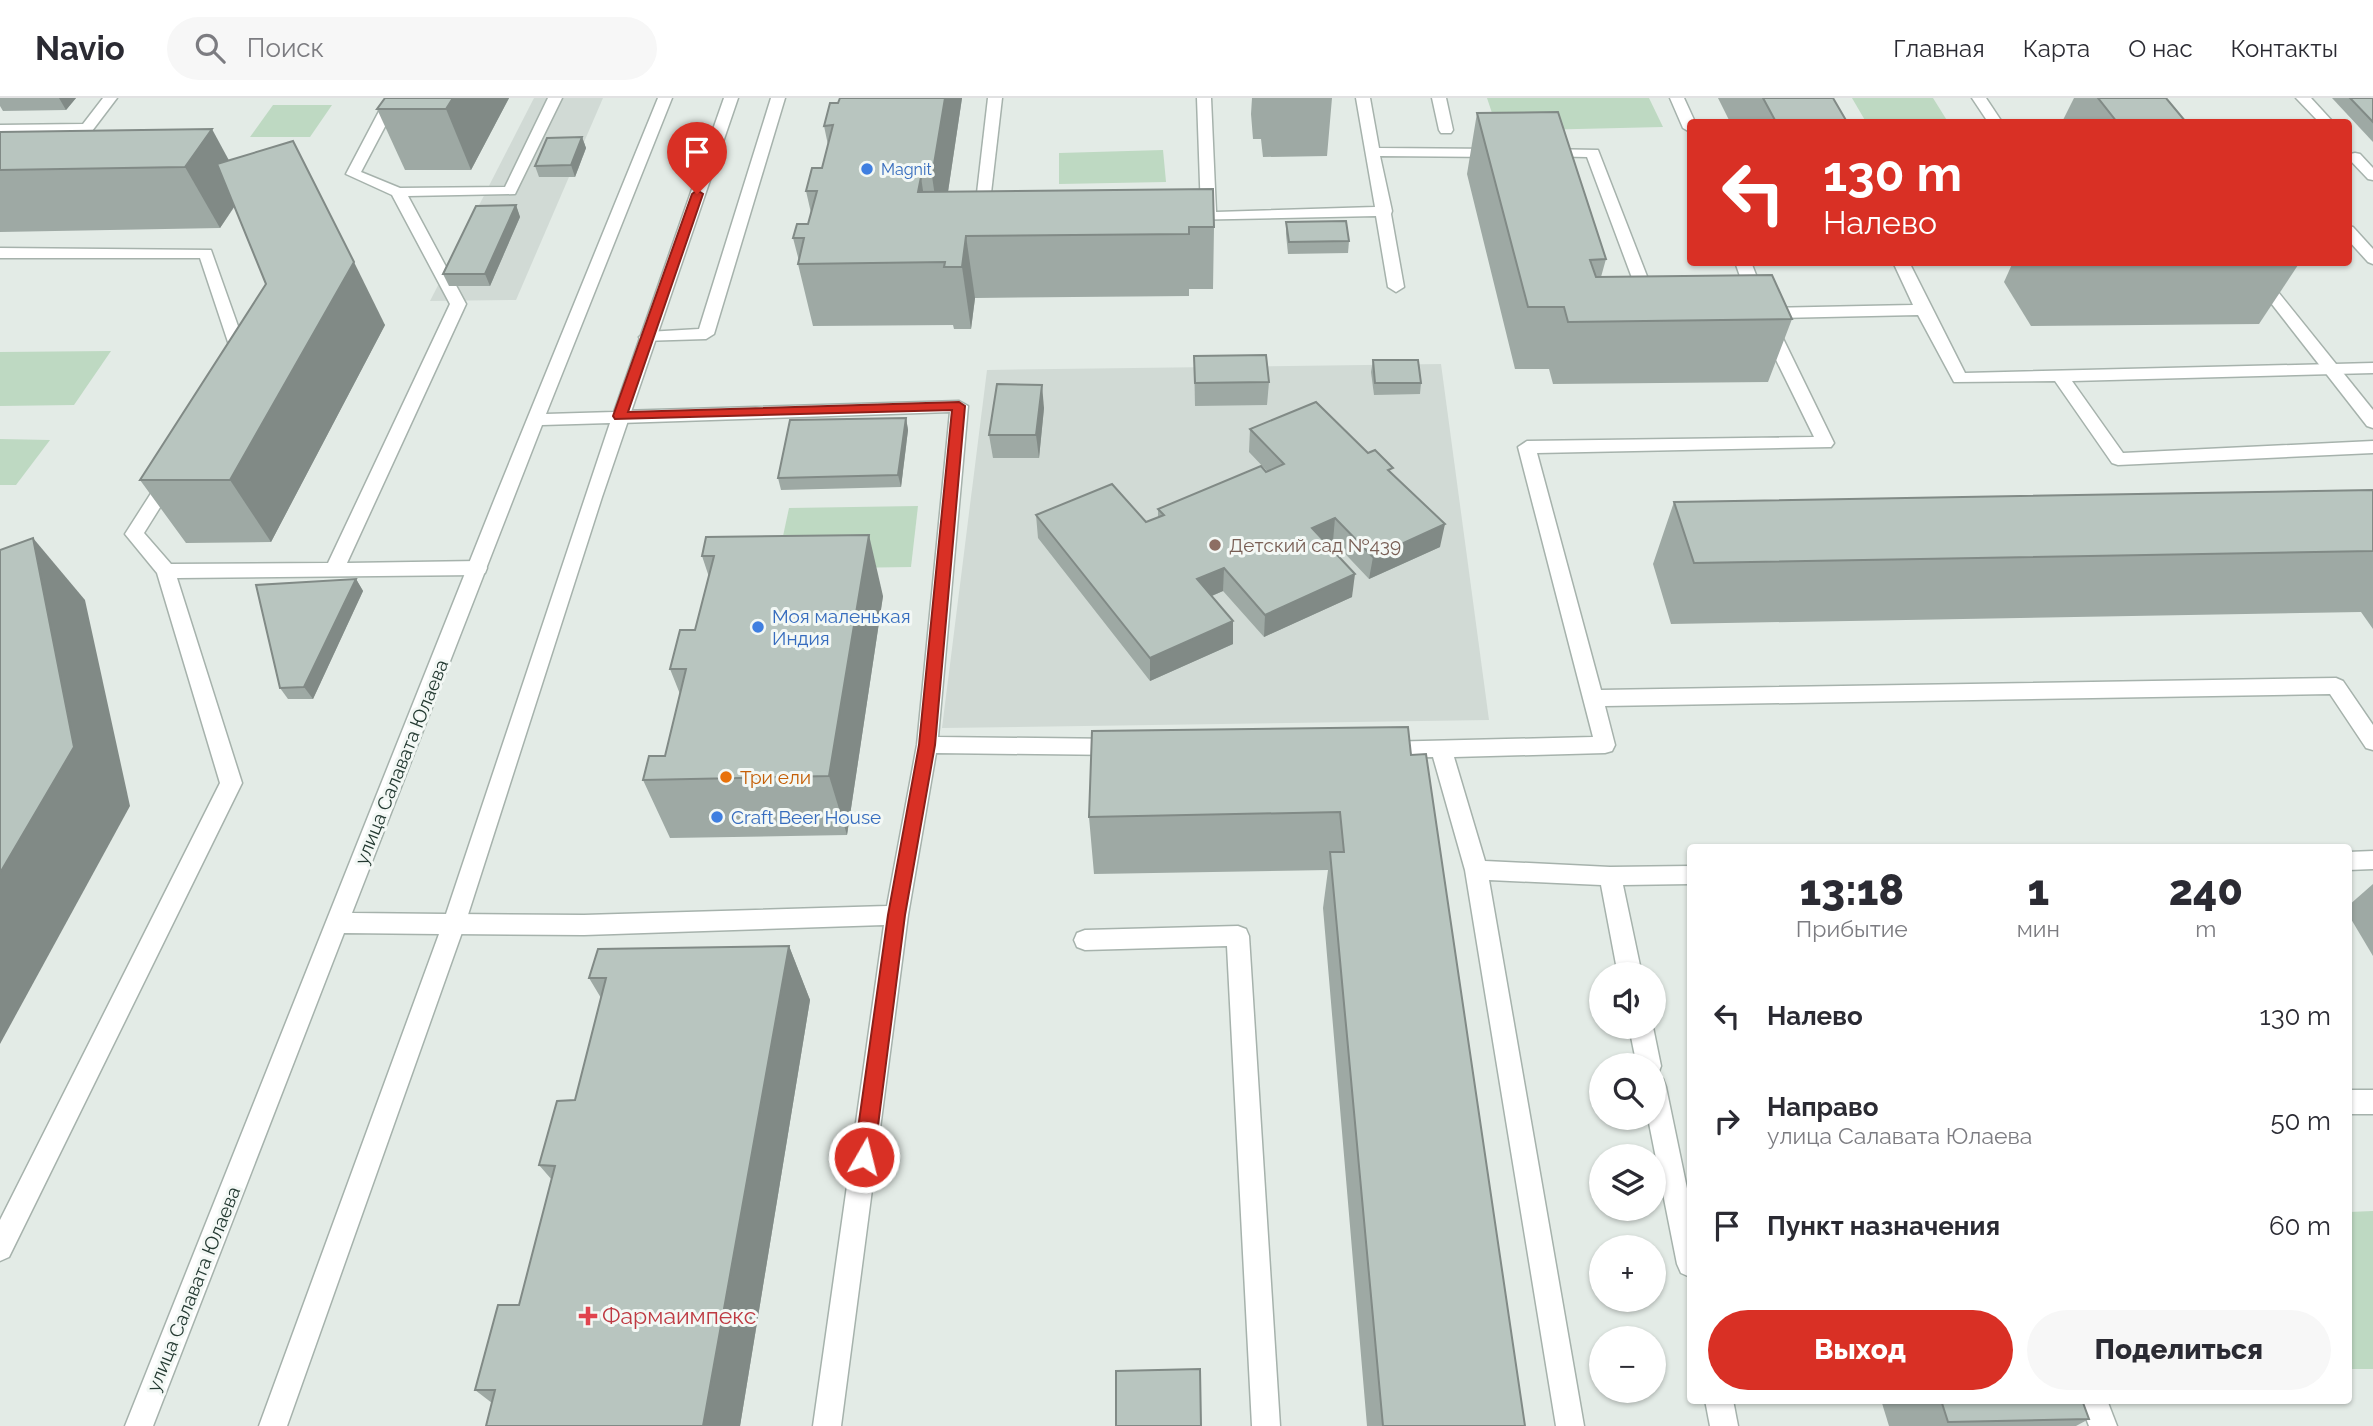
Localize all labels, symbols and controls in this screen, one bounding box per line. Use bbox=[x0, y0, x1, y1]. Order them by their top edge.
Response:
search box bbox=[167, 17, 657, 80]
text: Navio bbox=[35, 29, 125, 68]
icon: search bbox=[191, 29, 229, 67]
text: Поиск bbox=[247, 33, 324, 63]
text: Главная bbox=[1893, 34, 1985, 63]
text: Карта bbox=[2023, 34, 2090, 63]
text: О нас bbox=[2128, 34, 2193, 63]
text: Контакты bbox=[2231, 34, 2338, 63]
pin bbox=[667, 122, 727, 194]
icon: arrive bbox=[678, 133, 716, 171]
text: 130 m bbox=[1823, 145, 1962, 202]
icon: left bbox=[1708, 147, 1799, 238]
place label: Magnit bbox=[881, 160, 932, 179]
marker: Magnit bbox=[859, 161, 875, 177]
text: Налево bbox=[1823, 204, 1937, 241]
place label: Детский сад №439 bbox=[1229, 534, 1401, 556]
marker: Детский сад №439 bbox=[1207, 537, 1223, 553]
place label: Моя маленькая Индия bbox=[772, 605, 911, 649]
marker: Моя маленькая Индия bbox=[750, 619, 766, 635]
street label: улица Салавата Юлаева bbox=[350, 656, 452, 868]
place label: Три ели bbox=[740, 766, 811, 788]
marker: Три ели bbox=[718, 769, 734, 785]
place label: Craft Beer House bbox=[731, 806, 881, 828]
marker: Craft Beer House bbox=[709, 809, 725, 825]
text: 13:18 bbox=[1800, 866, 1904, 915]
text: 1 bbox=[2027, 866, 2049, 915]
text: 240 bbox=[2169, 866, 2243, 915]
text: Прибытие bbox=[1796, 915, 1908, 942]
text: мин bbox=[2017, 915, 2060, 942]
text: m bbox=[2195, 915, 2216, 942]
map controls bbox=[1589, 962, 1666, 1403]
button: sound bbox=[1589, 962, 1666, 1039]
icon: left bbox=[1708, 997, 1746, 1035]
text: Налево bbox=[1767, 1001, 1863, 1031]
text: 130 m bbox=[2260, 1001, 2331, 1031]
button: search bbox=[1589, 1053, 1666, 1130]
text: Направо bbox=[1767, 1092, 1878, 1122]
icon: right bbox=[1708, 1102, 1746, 1140]
text: 50 m bbox=[2270, 1106, 2331, 1136]
position arrow bbox=[827, 1120, 901, 1194]
text: улица Салавата Юлаева bbox=[1767, 1122, 2032, 1149]
button: layers bbox=[1589, 1144, 1666, 1221]
street label: улица Салавата Юлаева bbox=[142, 1183, 244, 1395]
icon: arrive bbox=[1708, 1207, 1746, 1245]
text: Пункт назначения bbox=[1767, 1211, 2000, 1241]
text: 60 m bbox=[2269, 1211, 2331, 1241]
button: + bbox=[1589, 1235, 1666, 1312]
place label: Фармаимпекс bbox=[602, 1302, 756, 1329]
marker: Фармаимпекс bbox=[580, 1308, 596, 1324]
button: Выход bbox=[1708, 1310, 2013, 1390]
button: Поделиться bbox=[2027, 1310, 2331, 1390]
button: − bbox=[1589, 1326, 1666, 1403]

